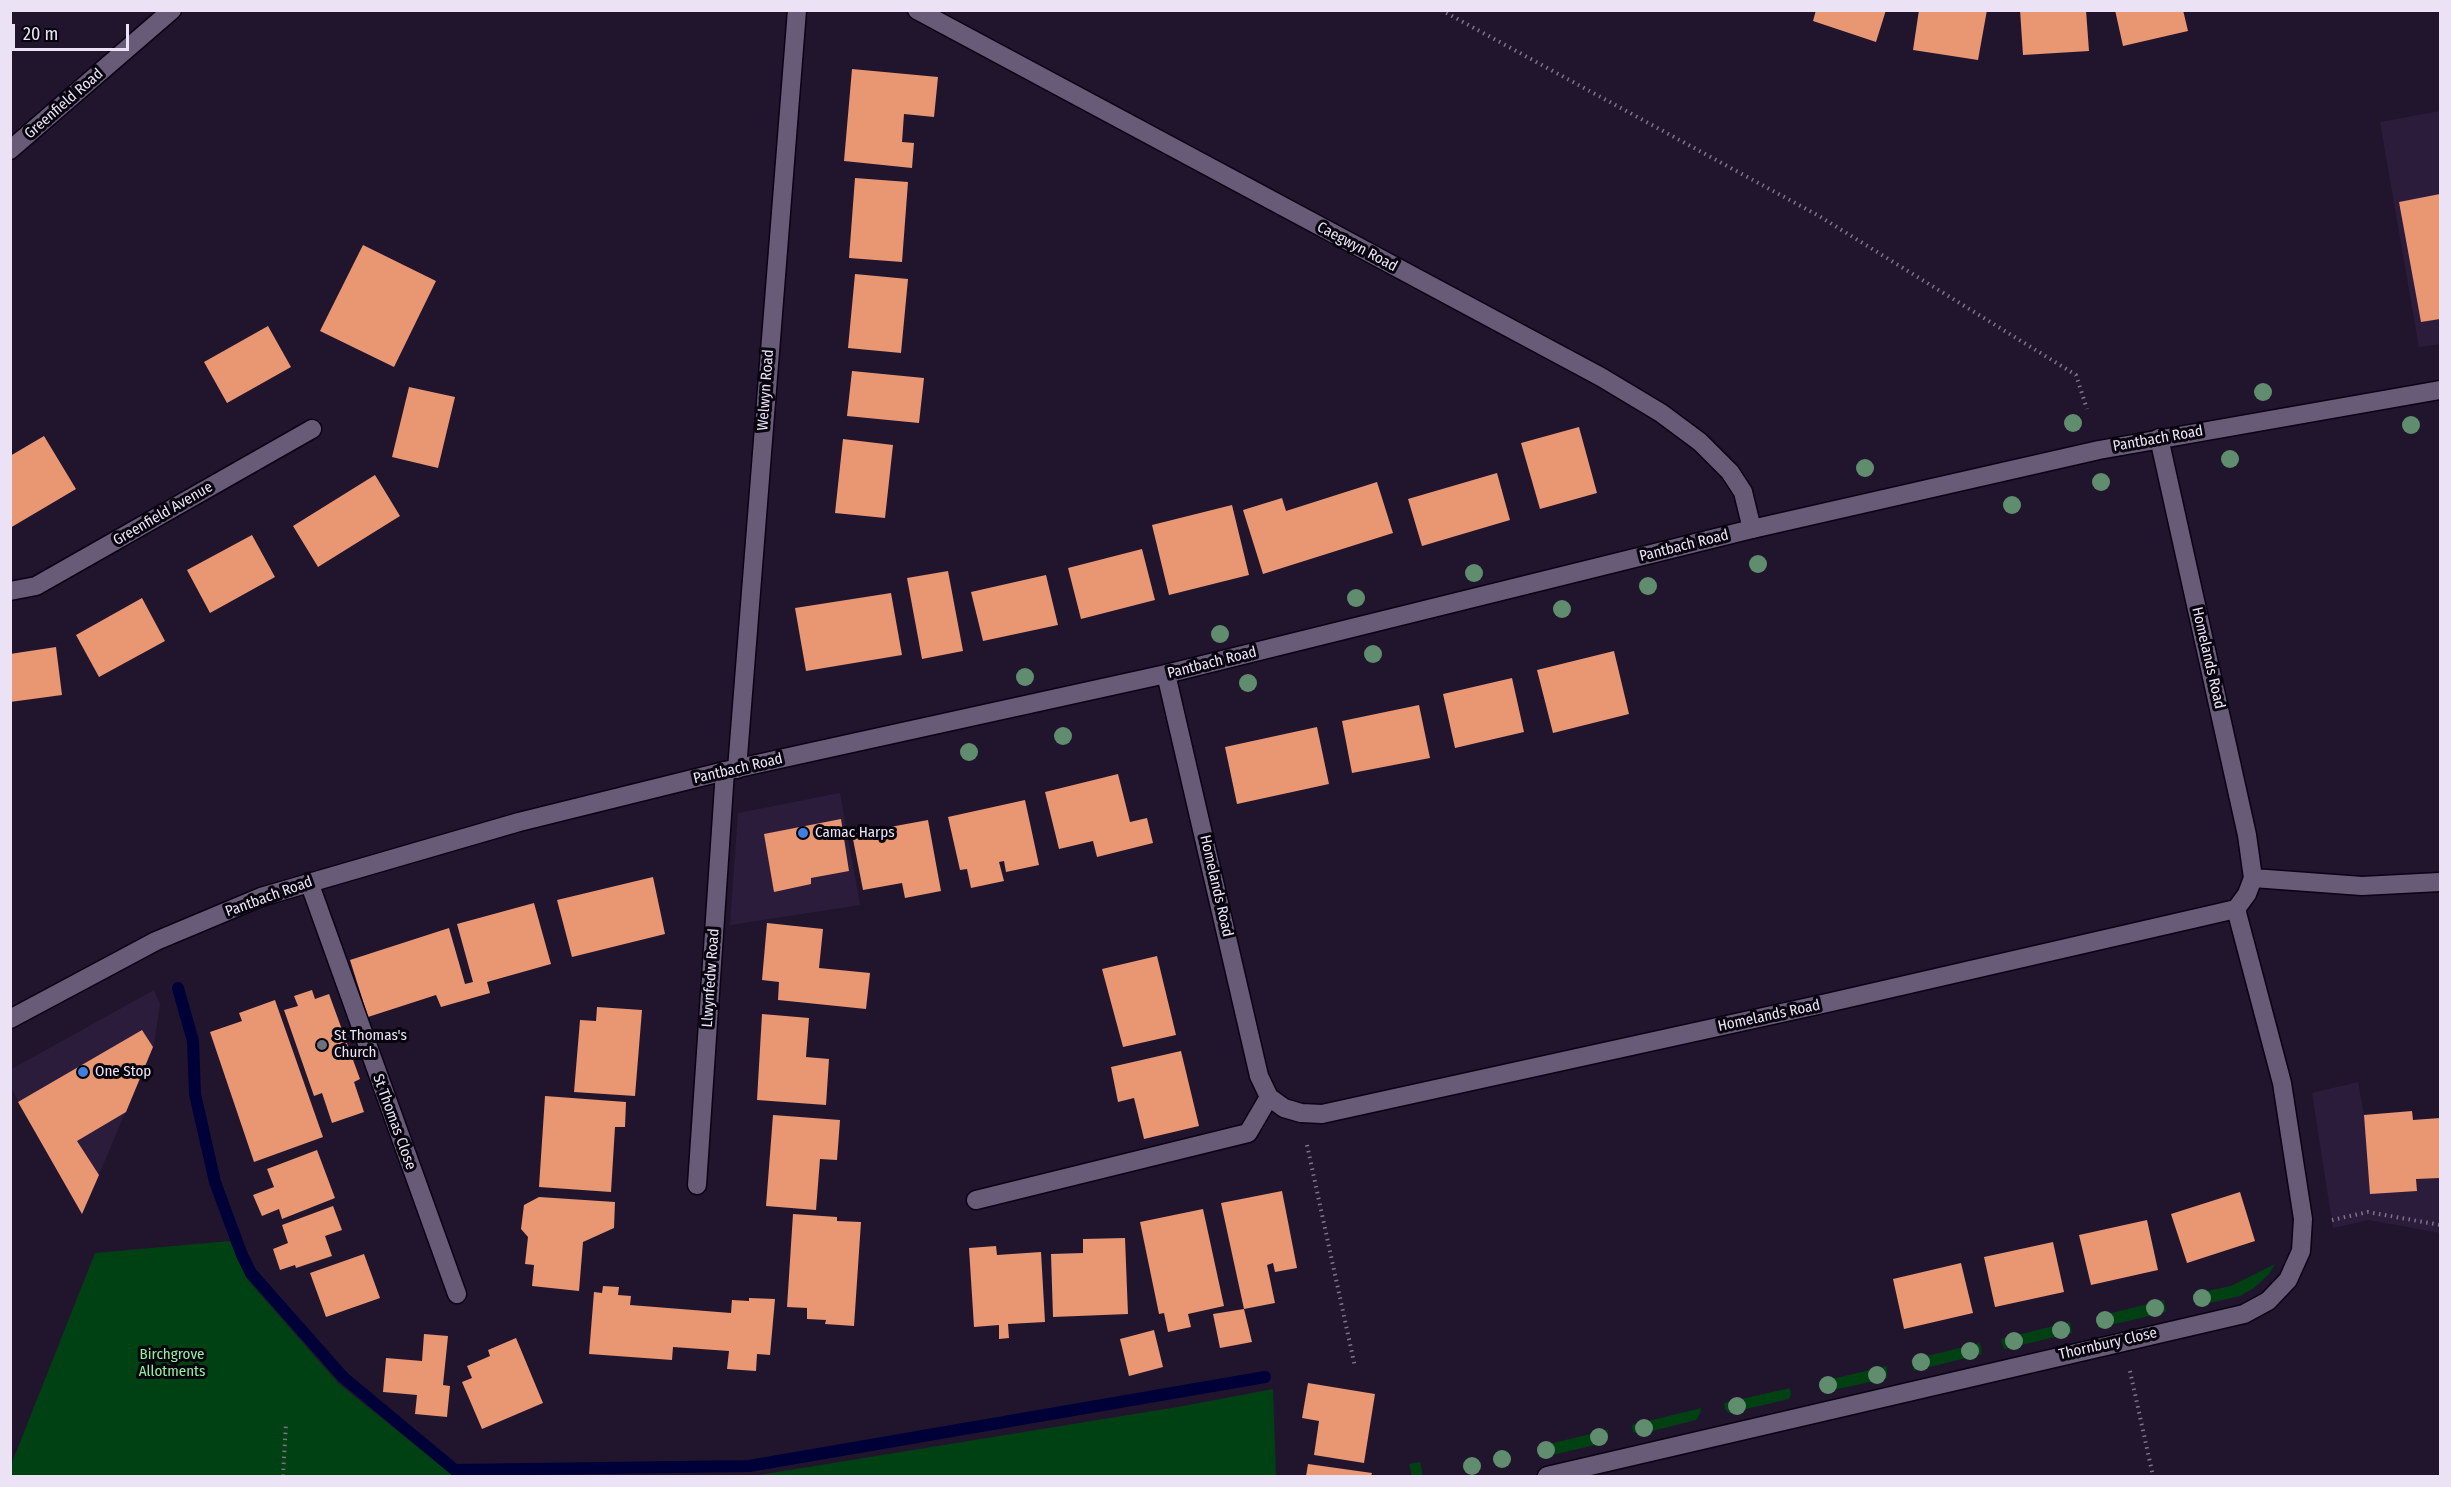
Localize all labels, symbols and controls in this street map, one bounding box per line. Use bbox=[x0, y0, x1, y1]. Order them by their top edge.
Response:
scale bar bbox=[15, 12, 132, 50]
text: 20 m bbox=[23, 23, 58, 45]
street label: Greenfield Road bbox=[21, 65, 107, 143]
street label: Caegwyn Road bbox=[1314, 218, 1400, 276]
street label: Welwyn Road bbox=[754, 349, 778, 431]
street label: Pantbach Road bbox=[2111, 422, 2205, 456]
street label: Greenfield Avenue bbox=[110, 478, 216, 550]
street label: Pantbach Road bbox=[1637, 526, 1731, 566]
street label: Homelands Road bbox=[2188, 605, 2228, 711]
street label: Pantbach Road bbox=[1165, 643, 1259, 683]
street label: Pantbach Road bbox=[691, 750, 785, 788]
place label: Camac Harps bbox=[815, 824, 895, 842]
marker: Camac Harps bbox=[796, 826, 810, 840]
street label: Homelands Road bbox=[1196, 833, 1236, 939]
street label: Pantbach Road bbox=[223, 873, 315, 921]
street label: Llwynfedw Road bbox=[699, 928, 723, 1028]
street label: Homelands Road bbox=[1716, 996, 1822, 1036]
place label: St Thomas's Church bbox=[334, 1027, 407, 1062]
marker: St Thomas's Church bbox=[315, 1038, 329, 1052]
place label: One Stop bbox=[95, 1063, 151, 1081]
marker: One Stop bbox=[76, 1065, 90, 1079]
street label: St Thomas Close bbox=[368, 1072, 420, 1172]
street label: Thornbury Close bbox=[2057, 1324, 2159, 1364]
park label: Birchgrove Allotments bbox=[139, 1346, 205, 1381]

